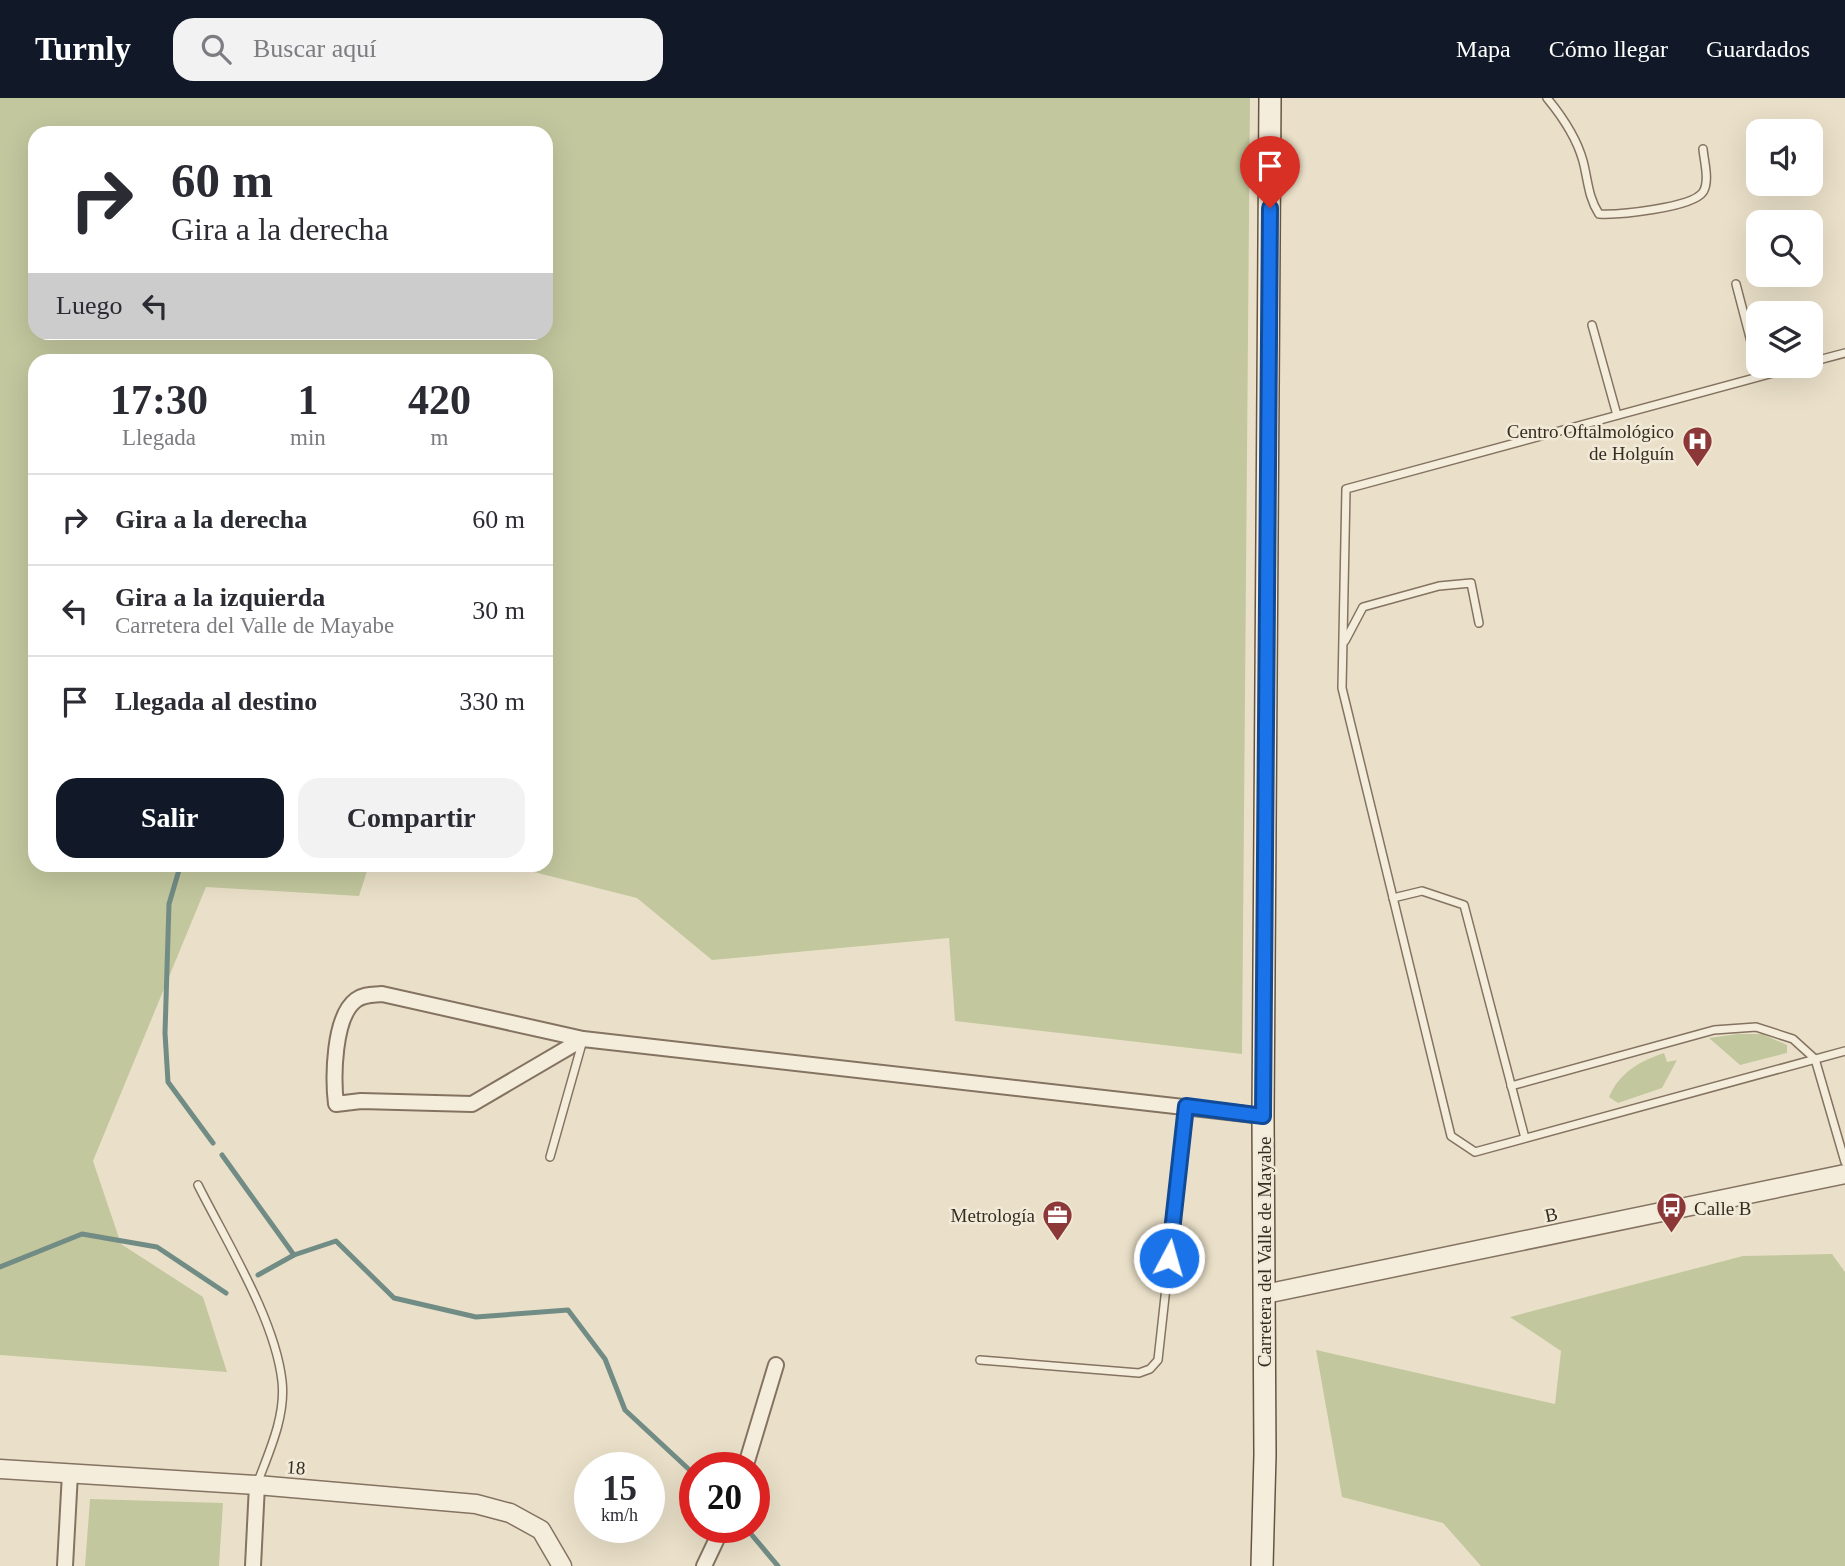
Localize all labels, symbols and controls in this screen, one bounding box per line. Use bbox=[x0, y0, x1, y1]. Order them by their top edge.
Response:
search box bbox=[173, 18, 663, 81]
icon: search bbox=[197, 30, 235, 68]
text: Turnly bbox=[35, 31, 131, 67]
text: Buscar aquí bbox=[253, 34, 376, 63]
text: Mapa bbox=[1456, 36, 1511, 62]
text: Cómo llegar bbox=[1549, 36, 1668, 62]
text: Guardados bbox=[1706, 36, 1810, 62]
map controls bbox=[1746, 119, 1823, 378]
button: sound bbox=[1746, 119, 1823, 196]
pin bbox=[1240, 136, 1300, 208]
icon: arrive bbox=[1251, 147, 1289, 185]
text: 60 m bbox=[171, 153, 273, 208]
icon: right bbox=[56, 154, 147, 245]
button: search bbox=[1746, 210, 1823, 287]
text: Gira a la derecha bbox=[171, 211, 389, 247]
icon: left bbox=[136, 287, 174, 325]
text: Luego bbox=[56, 291, 122, 320]
button: layers bbox=[1746, 301, 1823, 378]
text: 17:30 bbox=[110, 377, 208, 423]
text: 1 bbox=[297, 377, 318, 423]
text: 420 bbox=[408, 377, 471, 423]
place label: Centro Oftalmológico de Holguín bbox=[1507, 421, 1674, 464]
text: Llegada bbox=[122, 425, 196, 450]
text: min bbox=[290, 425, 326, 450]
text: m bbox=[430, 425, 448, 450]
hospital icon: Centro Oftalmológico de Holguín bbox=[1680, 425, 1714, 469]
icon: right bbox=[56, 501, 94, 539]
text: Gira a la derecha bbox=[115, 505, 307, 534]
text: 60 m bbox=[472, 505, 525, 534]
text: Gira a la izquierda bbox=[115, 583, 325, 612]
icon: left bbox=[56, 592, 94, 630]
text: 30 m bbox=[472, 596, 525, 625]
text: Carretera del Valle de Mayabe bbox=[115, 613, 394, 638]
icon: arrive bbox=[56, 683, 94, 721]
text: Llegada al destino bbox=[115, 687, 317, 716]
text: 330 m bbox=[459, 687, 525, 716]
button: Salir bbox=[56, 778, 284, 858]
button: Compartir bbox=[298, 778, 525, 858]
street label: Carretera del Valle de Mayabe bbox=[1254, 1137, 1275, 1367]
bus stop icon: Calle B bbox=[1654, 1191, 1688, 1235]
office icon: Metrología bbox=[1041, 1198, 1075, 1242]
place label: Calle B bbox=[1694, 1198, 1752, 1219]
street label: B bbox=[1543, 1203, 1559, 1226]
place label: Metrología bbox=[951, 1205, 1036, 1226]
position arrow bbox=[1132, 1221, 1206, 1295]
speed limit sign: 20 bbox=[679, 1452, 770, 1543]
street label: 18 bbox=[286, 1456, 306, 1479]
text: 15 bbox=[602, 1469, 637, 1508]
text: km/h bbox=[601, 1505, 638, 1525]

